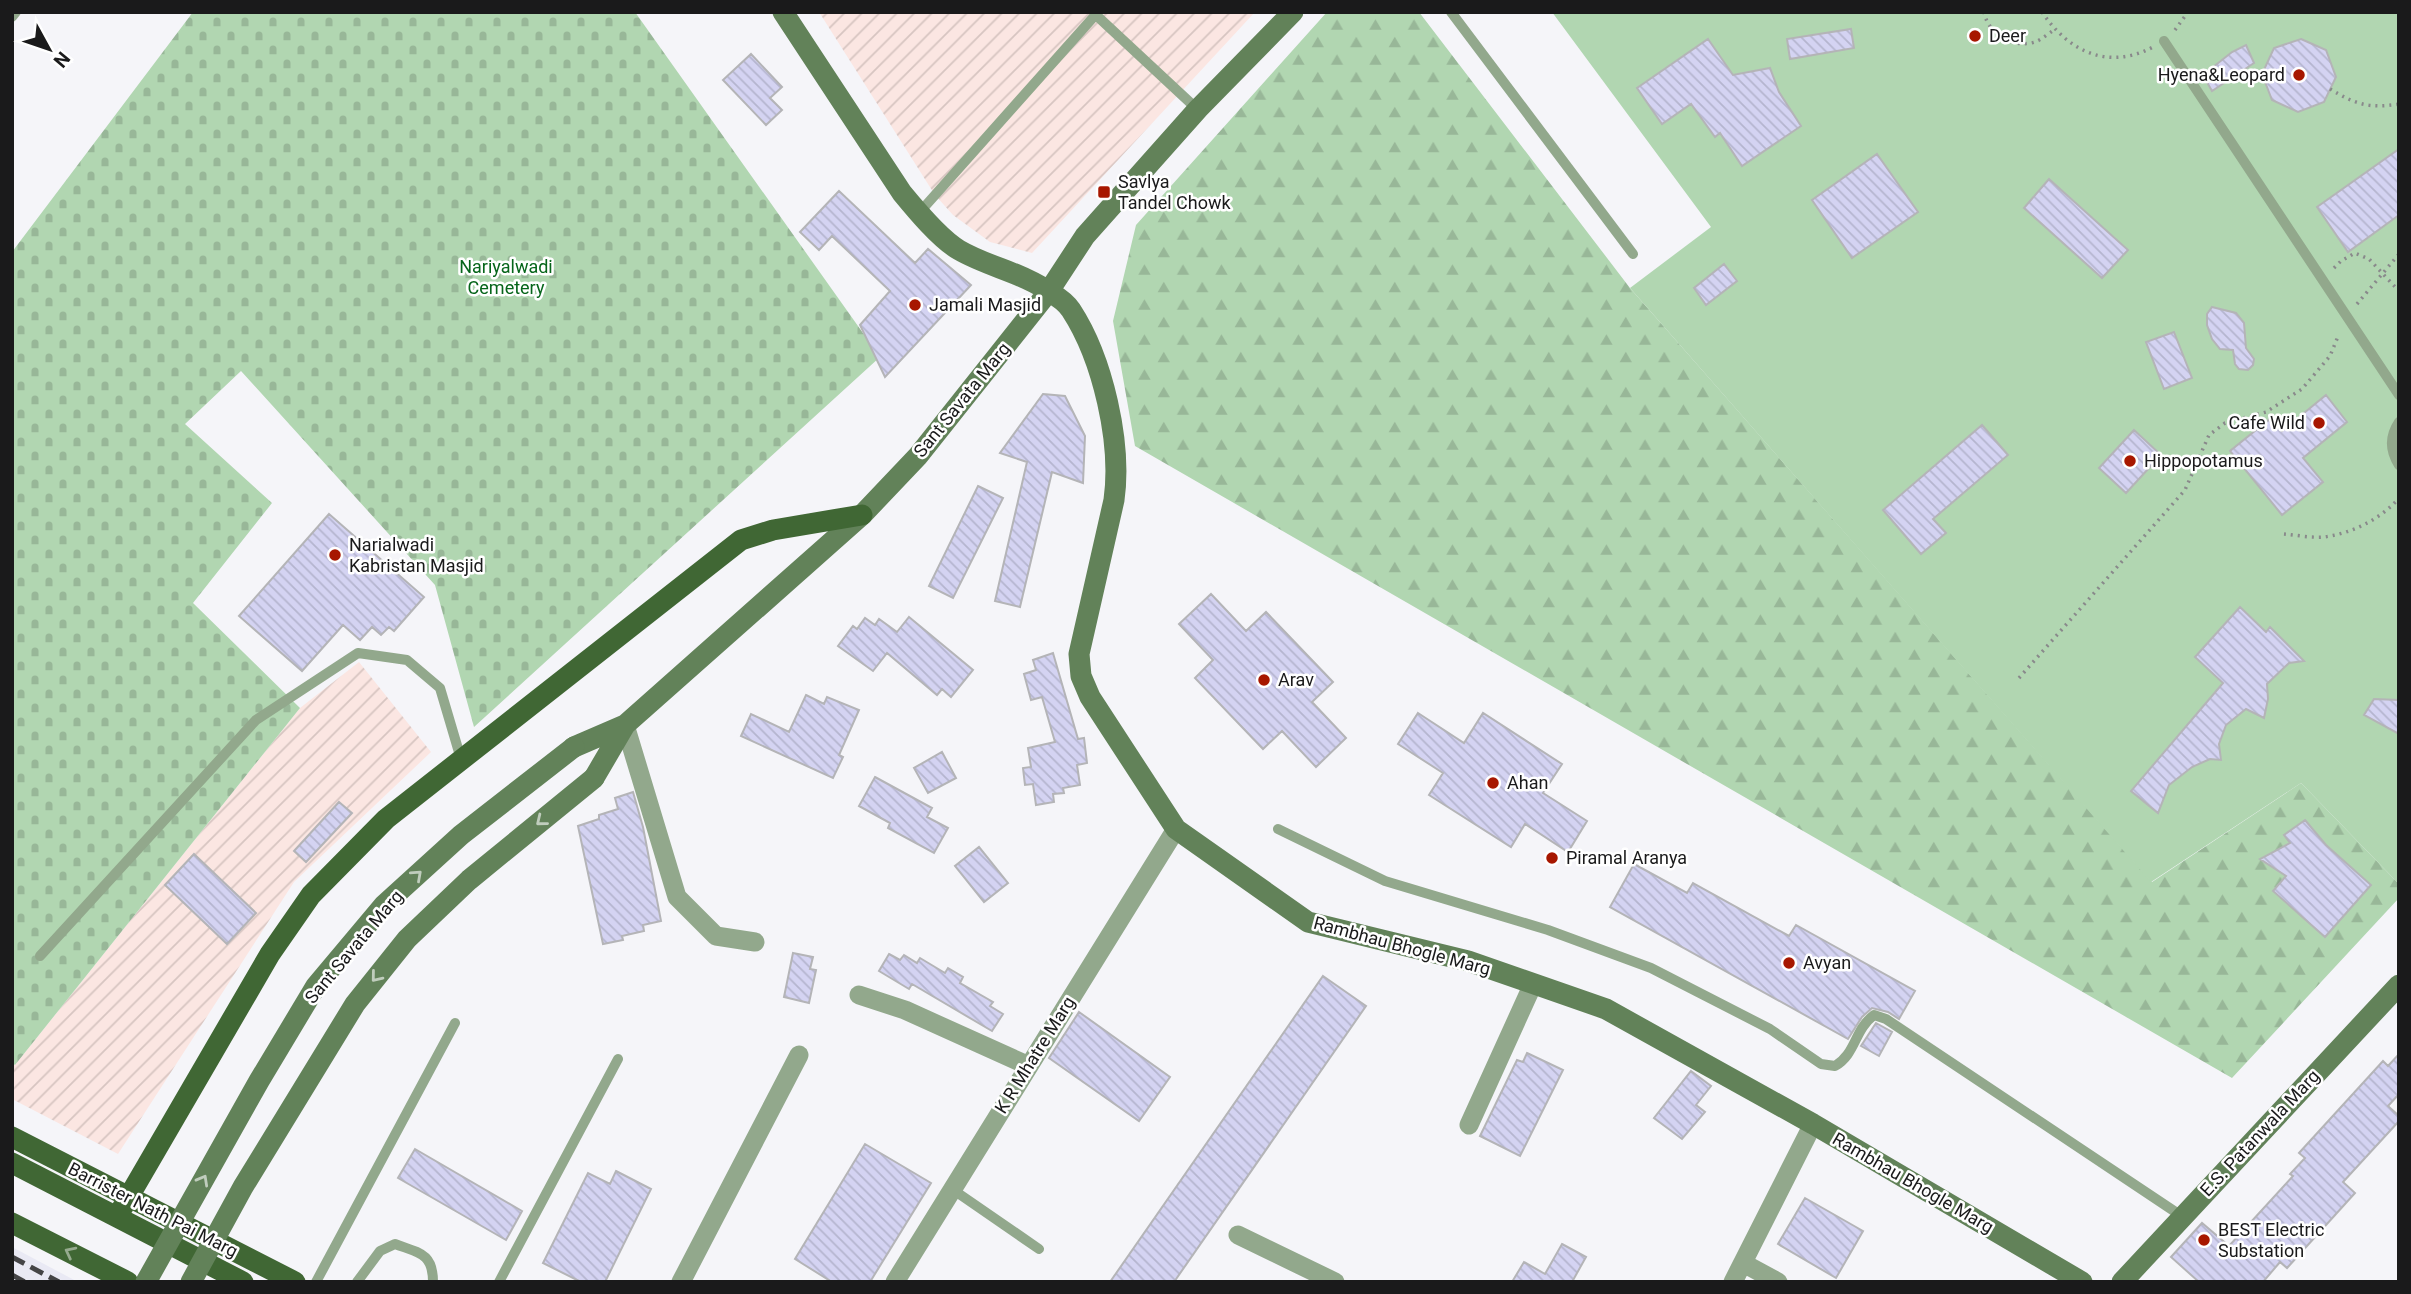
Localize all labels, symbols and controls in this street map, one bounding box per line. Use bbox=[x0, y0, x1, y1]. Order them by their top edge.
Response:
north arrow bbox=[14, 14, 84, 84]
place label: Deer bbox=[1989, 25, 2026, 46]
marker: Deer bbox=[1967, 28, 1983, 44]
text: N bbox=[49, 47, 75, 72]
place label: Hyena&Leopard bbox=[2158, 64, 2285, 85]
marker: Hyena&Leopard bbox=[2291, 67, 2307, 83]
place label: Savlya Tandel Chowk bbox=[1118, 171, 1231, 213]
marker: Savlya Tandel Chowk bbox=[1096, 184, 1112, 200]
park label: Nariyalwadi Cemetery bbox=[459, 256, 553, 298]
place label: Jamali Masjid bbox=[929, 294, 1041, 315]
marker: Jamali Masjid bbox=[907, 297, 923, 313]
street label: Sant Savata Marg bbox=[909, 338, 1014, 461]
place label: Cafe Wild bbox=[2229, 412, 2305, 433]
marker: Cafe Wild bbox=[2311, 415, 2327, 431]
place label: Hippopotamus bbox=[2144, 450, 2263, 471]
marker: Hippopotamus bbox=[2122, 453, 2138, 469]
place label: Narialwadi Kabristan Masjid bbox=[349, 534, 484, 576]
marker: Narialwadi Kabristan Masjid bbox=[327, 547, 343, 563]
place label: Arav bbox=[1278, 669, 1314, 690]
marker: Arav bbox=[1256, 672, 1272, 688]
place label: Ahan bbox=[1507, 772, 1548, 793]
marker: Ahan bbox=[1485, 775, 1501, 791]
one-way arrow bbox=[537, 813, 549, 826]
place label: Piramal Aranya bbox=[1566, 847, 1687, 868]
marker: Piramal Aranya bbox=[1544, 850, 1560, 866]
one-way arrow bbox=[409, 871, 422, 883]
street label: Sant Savata Marg bbox=[300, 886, 407, 1008]
street label: Rambhau Bhogle Marg bbox=[1311, 912, 1493, 979]
place label: Avyan bbox=[1803, 952, 1851, 973]
marker: Avyan bbox=[1781, 955, 1797, 971]
one-way arrow bbox=[372, 970, 385, 982]
street label: K R Mhatre Marg bbox=[990, 992, 1079, 1117]
street label: E.S. Patanwala Marg bbox=[2196, 1065, 2324, 1200]
street label: Rambhau Bhogle Marg bbox=[1829, 1128, 1997, 1237]
street label: Barrister Nath Pai Marg bbox=[65, 1158, 241, 1261]
one-way arrow bbox=[195, 1174, 208, 1187]
place label: BEST Electric Substation bbox=[2218, 1219, 2324, 1261]
marker: BEST Electric Substation bbox=[2196, 1232, 2212, 1248]
one-way arrow bbox=[65, 1247, 77, 1261]

